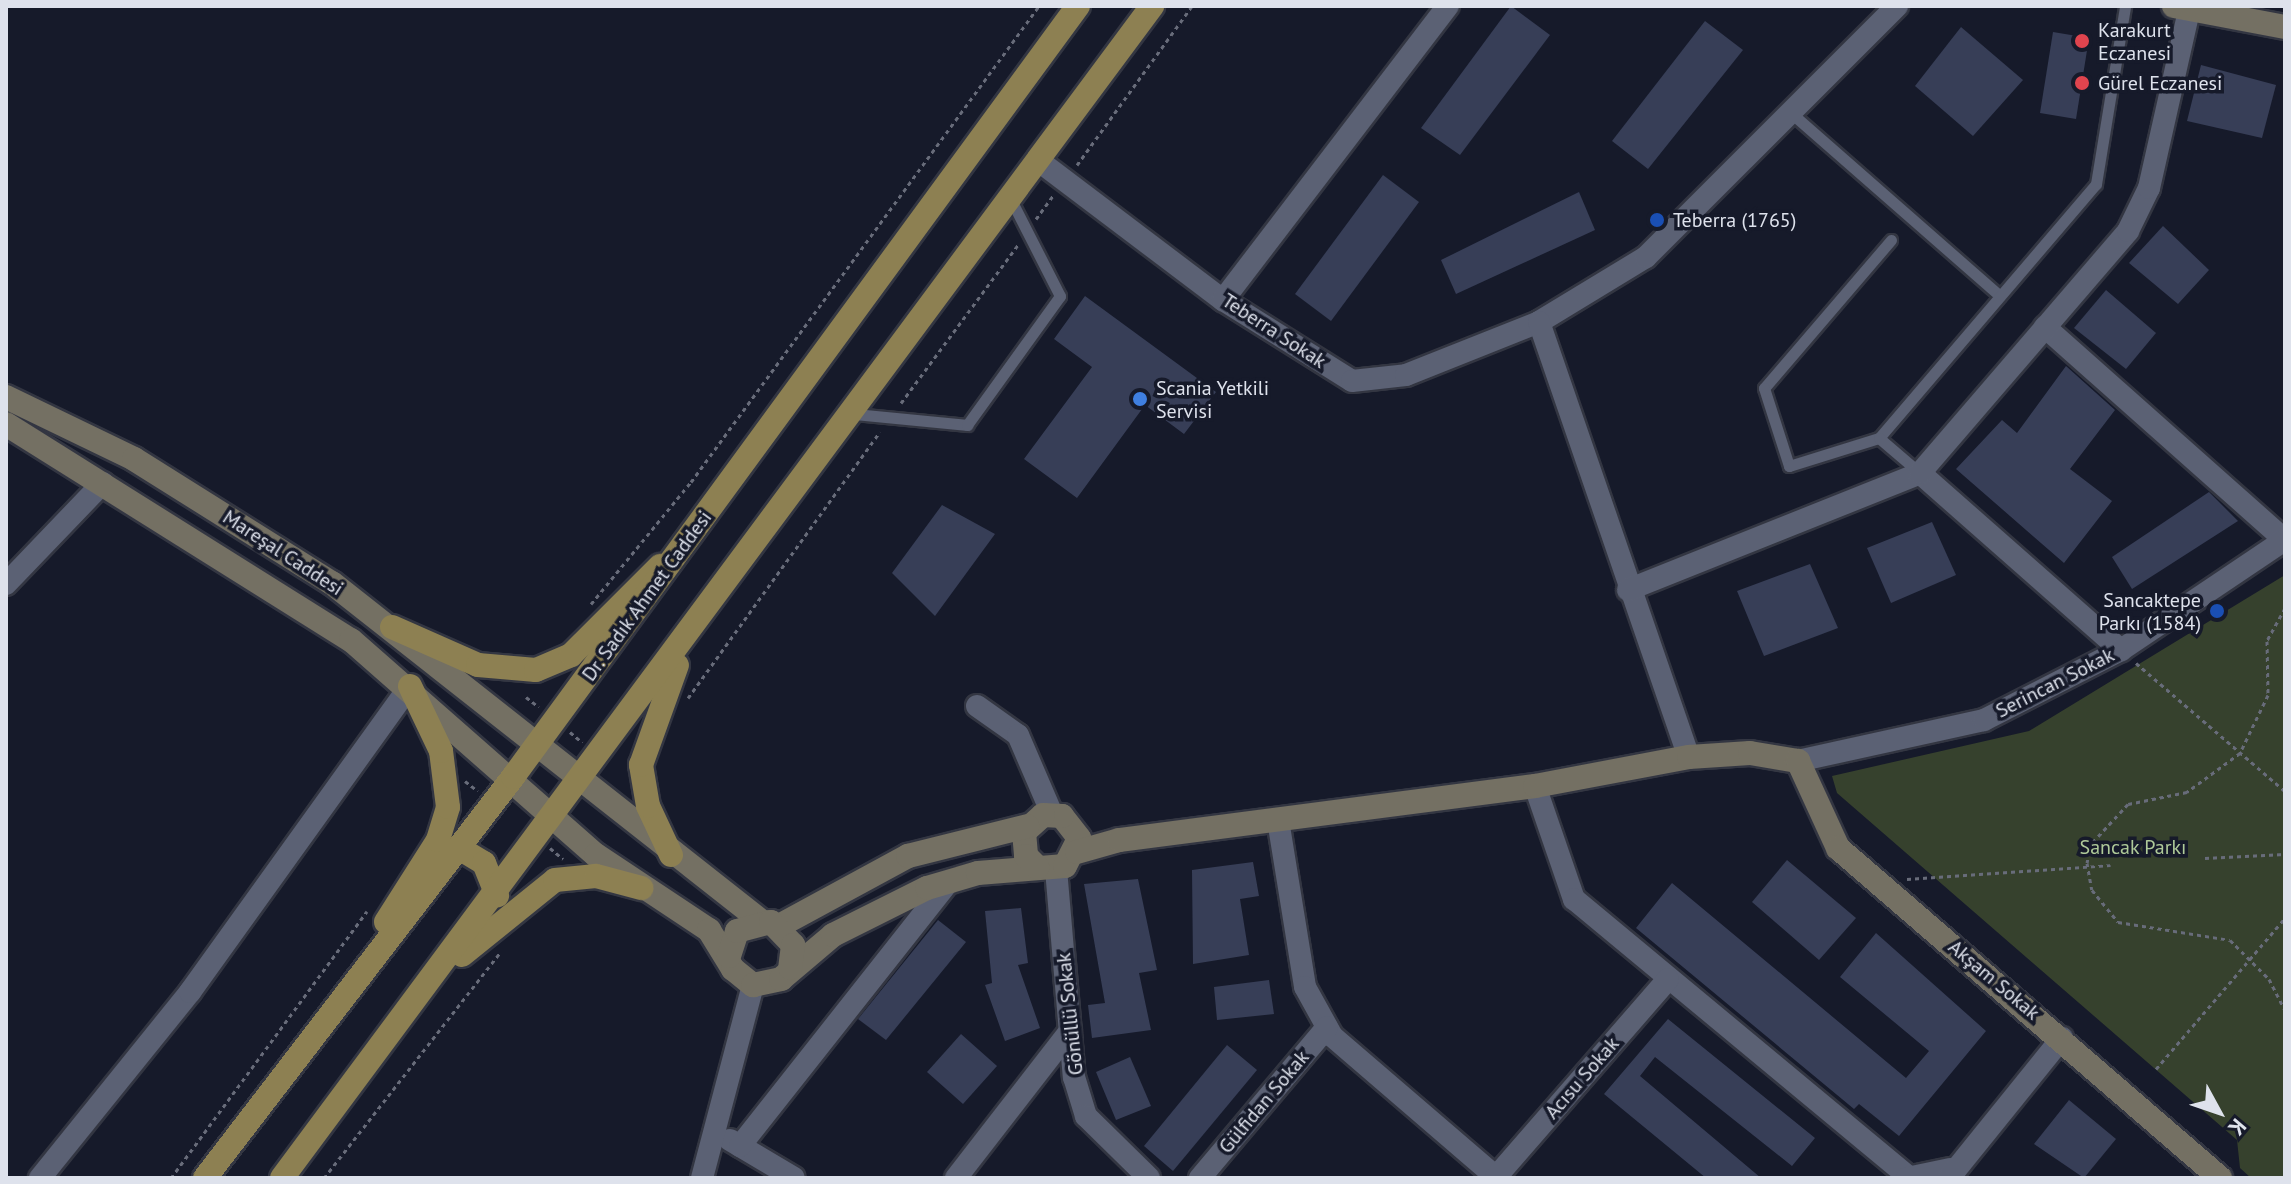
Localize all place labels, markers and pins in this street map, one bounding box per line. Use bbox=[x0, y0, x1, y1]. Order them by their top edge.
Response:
place label: Karakurt Eczanesi bbox=[2098, 18, 2171, 65]
marker: Karakurt Eczanesi bbox=[2073, 32, 2091, 50]
place label: Gürel Eczanesi bbox=[2098, 71, 2222, 95]
marker: Gürel Eczanesi bbox=[2073, 74, 2091, 92]
place label: Teberra (1765) bbox=[1673, 208, 1796, 232]
marker: Teberra (1765) bbox=[1648, 211, 1666, 229]
place label: Scania Yetkili Servisi bbox=[1156, 376, 1270, 423]
marker: Scania Yetkili Servisi bbox=[1131, 390, 1149, 408]
place label: Sancaktepe Parkı (1584) bbox=[2099, 588, 2201, 635]
marker: Sancaktepe Parkı (1584) bbox=[2208, 602, 2226, 620]

